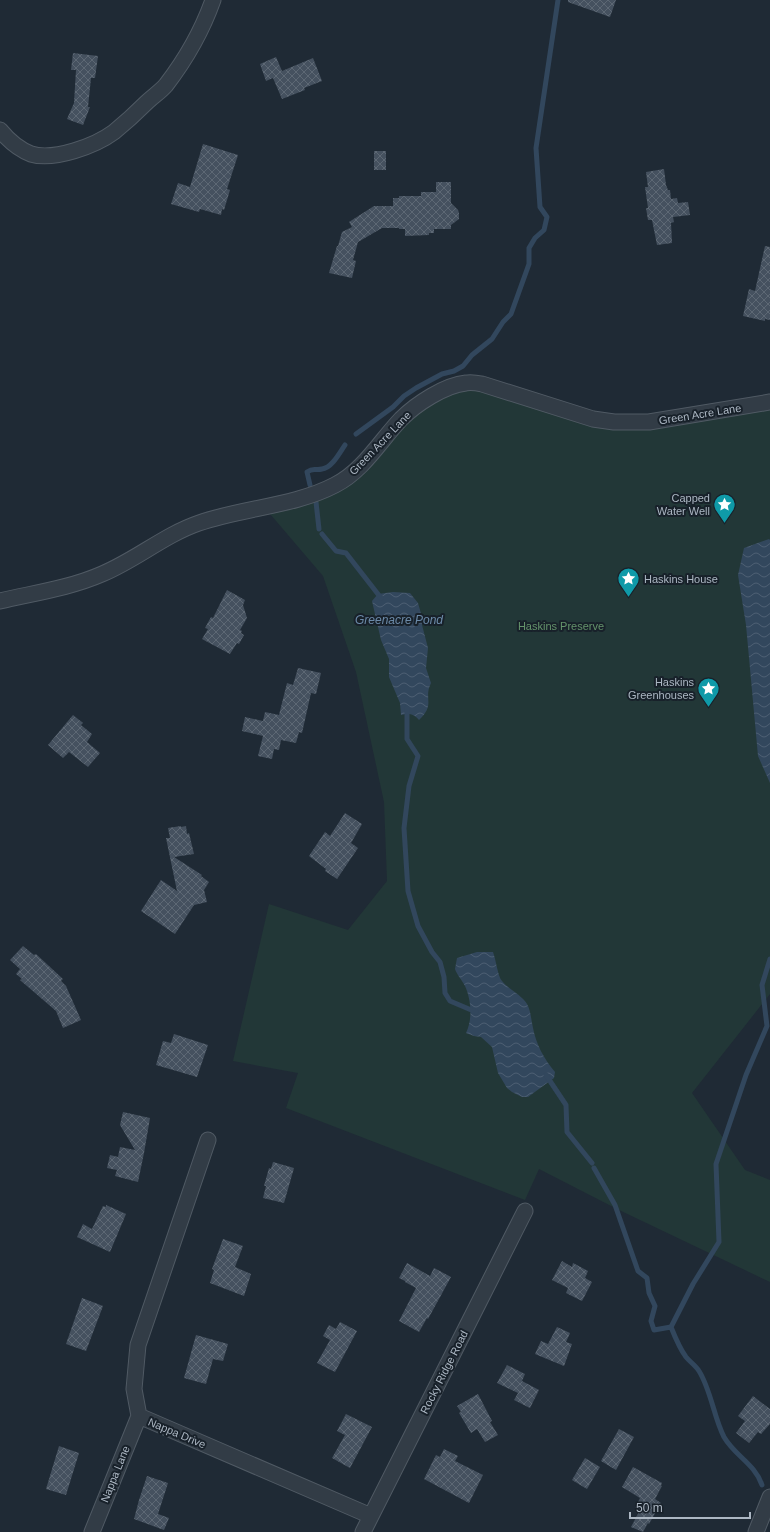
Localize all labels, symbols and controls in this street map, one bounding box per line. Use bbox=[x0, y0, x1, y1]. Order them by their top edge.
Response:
street label: Green Acre Lane bbox=[658, 402, 742, 426]
street label: Green Acre Lane bbox=[347, 409, 413, 477]
place icon: Capped Water Well bbox=[712, 491, 738, 524]
place label: Capped Water Well bbox=[657, 492, 710, 517]
place icon: Haskins House bbox=[615, 566, 641, 599]
place label: Haskins House bbox=[644, 573, 718, 585]
water label: Greenacre Pond bbox=[355, 613, 443, 627]
park label: Haskins Preserve bbox=[518, 620, 604, 632]
place icon: Haskins Greenhouses bbox=[696, 675, 722, 708]
place label: Haskins Greenhouses bbox=[628, 676, 694, 701]
street label: Rocky Ridge Road bbox=[418, 1328, 470, 1416]
street label: Nappa Drive bbox=[147, 1416, 207, 1450]
street label: Nappa Lane bbox=[98, 1444, 132, 1504]
scale bar bbox=[630, 1494, 750, 1520]
text: 50 m bbox=[636, 1501, 663, 1515]

